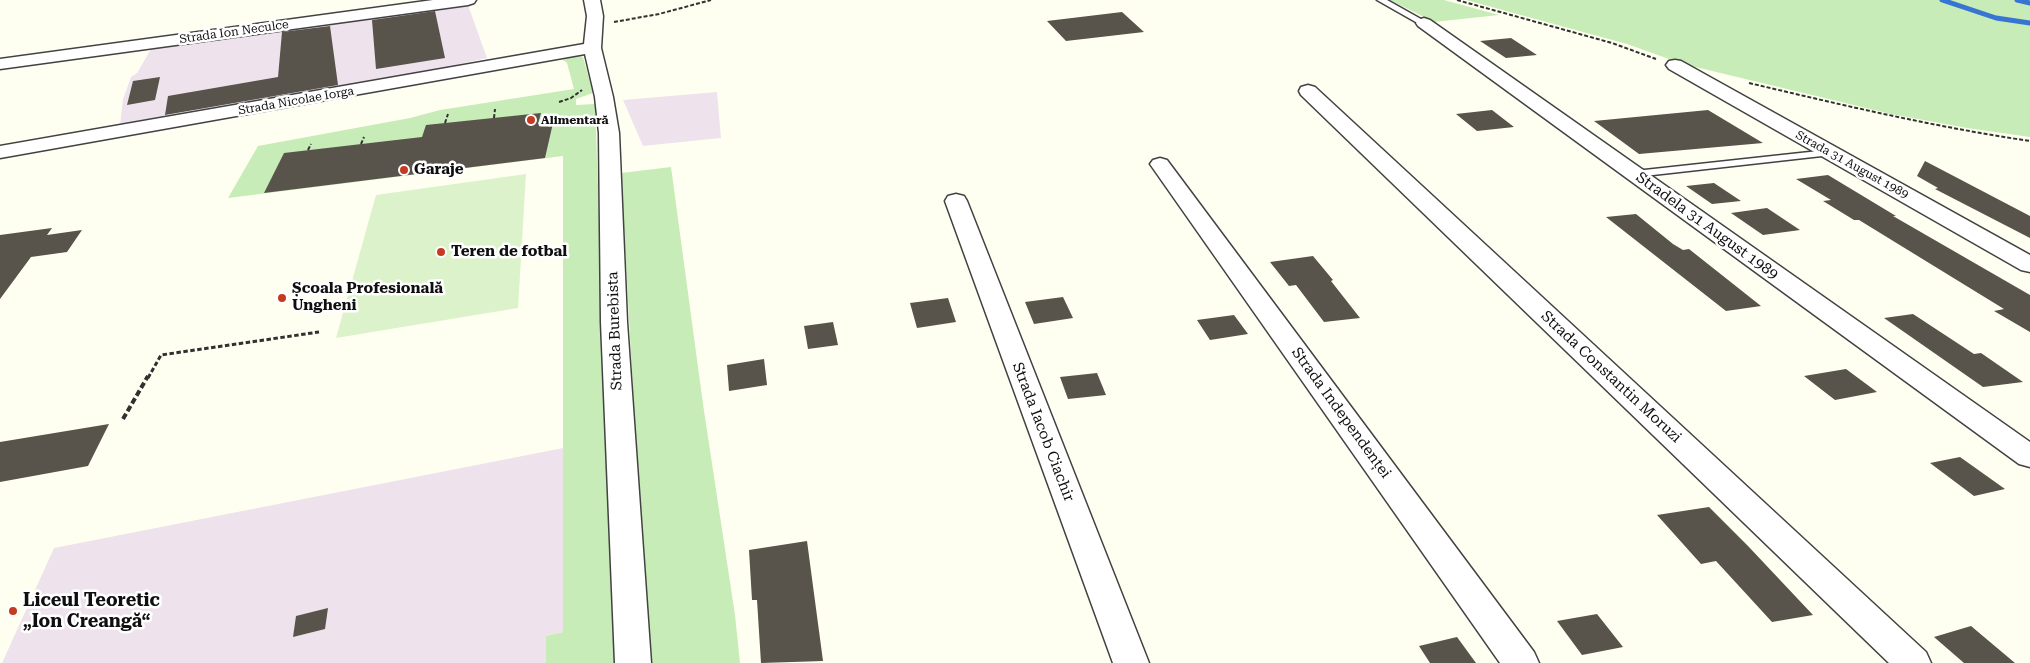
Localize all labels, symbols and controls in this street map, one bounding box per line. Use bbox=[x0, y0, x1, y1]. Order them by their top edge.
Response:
street label: Strada Ion Neculce bbox=[178, 17, 290, 47]
street label: Strada Nicolae Iorga bbox=[237, 84, 355, 118]
place label: Alimentară bbox=[541, 113, 609, 127]
marker: Alimentară bbox=[525, 114, 537, 126]
street label: Strada 31 August 1989 bbox=[1793, 128, 1911, 202]
place label: Garaje bbox=[414, 161, 464, 179]
marker: Garaje bbox=[398, 164, 410, 176]
street label: Stradela 31 August 1989 bbox=[1632, 168, 1782, 284]
place label: Teren de fotbal bbox=[451, 243, 567, 261]
marker: Teren de fotbal bbox=[435, 246, 447, 258]
street label: Strada Burebista bbox=[604, 271, 626, 391]
place label: Școala Profesională Ungheni bbox=[292, 280, 443, 315]
marker: Școala Profesională Ungheni bbox=[276, 292, 288, 304]
street label: Strada Constantin Moruzi bbox=[1537, 307, 1685, 447]
street label: Strada Independenței bbox=[1287, 344, 1395, 482]
street label: Strada Iacob Ciachir bbox=[1008, 360, 1078, 504]
place label: Liceul Teoretic „Ion Creangă“ bbox=[23, 590, 160, 632]
marker: Liceul Teoretic „Ion Creangă“ bbox=[7, 605, 19, 617]

